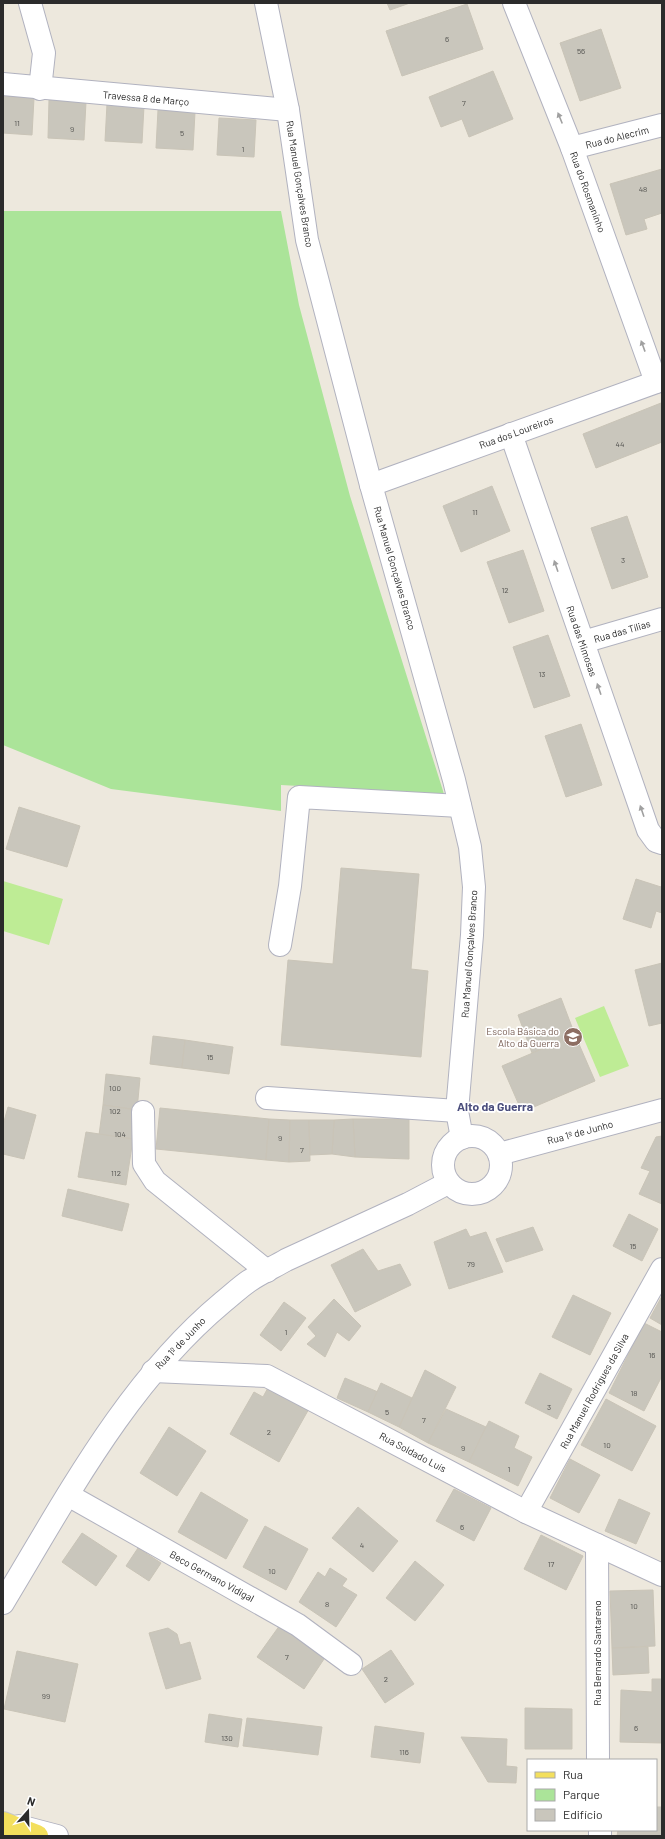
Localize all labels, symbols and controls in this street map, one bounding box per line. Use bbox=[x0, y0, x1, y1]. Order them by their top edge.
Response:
house number: 6 bbox=[445, 34, 449, 44]
house number: 56 bbox=[577, 46, 585, 56]
street label: Travessa 8 de Março bbox=[102, 88, 190, 108]
house number: 7 bbox=[462, 98, 466, 108]
one-way arrow bbox=[557, 113, 563, 124]
house number: 11 bbox=[14, 118, 20, 128]
street label: Rua Manuel Gonçalves Branco bbox=[284, 120, 316, 248]
street label: Rua do Alecrim bbox=[584, 123, 650, 151]
house number: 9 bbox=[70, 124, 74, 134]
house number: 5 bbox=[180, 128, 184, 138]
house number: 1 bbox=[242, 144, 245, 154]
street label: Rua do Rosmaninho bbox=[568, 150, 608, 234]
house number: 48 bbox=[639, 184, 647, 194]
one-way arrow bbox=[639, 339, 645, 351]
street label: Rua dos Loureiros bbox=[477, 413, 555, 451]
house number: 44 bbox=[616, 439, 624, 449]
street label: Rua Manuel Gonçalves Branco bbox=[372, 505, 418, 631]
house number: 11 bbox=[472, 507, 478, 517]
house number: 3 bbox=[621, 555, 625, 565]
one-way arrow bbox=[553, 559, 559, 571]
house number: 12 bbox=[501, 585, 509, 595]
street label: Rua das Mimosas bbox=[564, 604, 600, 678]
street label: Rua das Tílias bbox=[592, 617, 652, 645]
house number: 13 bbox=[539, 669, 545, 679]
one-way arrow bbox=[596, 682, 602, 694]
one-way arrow bbox=[639, 805, 645, 817]
street label: Rua Manuel Gonçalves Branco bbox=[459, 890, 479, 1018]
place label: Escola Básica do Alto da Guerra bbox=[486, 1025, 559, 1049]
school or university icon: Escola Básica do Alto da Guerra bbox=[562, 1026, 584, 1048]
house number: 15 bbox=[207, 1052, 213, 1062]
house number: 100 bbox=[109, 1083, 121, 1093]
district label: Alto da Guerra bbox=[457, 1099, 533, 1113]
house number: 102 bbox=[109, 1106, 121, 1116]
street label: Rua 1º de Junho bbox=[546, 1117, 614, 1147]
house number: 104 bbox=[114, 1129, 126, 1139]
house number: 9 bbox=[278, 1133, 282, 1143]
house number: 7 bbox=[300, 1145, 304, 1155]
house number: 112 bbox=[111, 1168, 121, 1178]
house number: 15 bbox=[630, 1241, 636, 1251]
house number: 79 bbox=[467, 1259, 475, 1269]
street label: Rua 1º de Junho bbox=[152, 1314, 208, 1372]
house number: 1 bbox=[285, 1327, 288, 1337]
street label: Rua Manuel Rodrigues da Silva bbox=[557, 1331, 631, 1451]
house number: 16 bbox=[649, 1350, 655, 1360]
house number: 18 bbox=[631, 1388, 637, 1398]
house number: 3 bbox=[547, 1402, 551, 1412]
house number: 5 bbox=[385, 1407, 389, 1417]
house number: 7 bbox=[422, 1415, 426, 1425]
house number: 2 bbox=[267, 1427, 271, 1437]
street label: Rua Soldado Luís bbox=[378, 1429, 448, 1475]
house number: 10 bbox=[603, 1440, 611, 1450]
house number: 9 bbox=[461, 1443, 465, 1453]
house number: 1 bbox=[508, 1464, 511, 1474]
house number: 6 bbox=[460, 1522, 464, 1532]
house number: 4 bbox=[360, 1540, 364, 1550]
street label: Beco Germano Vidigal bbox=[168, 1548, 256, 1604]
house number: 17 bbox=[548, 1559, 555, 1569]
house number: 10 bbox=[268, 1566, 276, 1576]
house number: 8 bbox=[325, 1599, 329, 1609]
street label: Rua Bernardo Santareno bbox=[591, 1600, 603, 1706]
house number: 10 bbox=[630, 1601, 638, 1611]
house number: 7 bbox=[285, 1652, 289, 1662]
house number: 2 bbox=[384, 1674, 388, 1684]
house number: 99 bbox=[42, 1691, 50, 1701]
house number: 6 bbox=[634, 1723, 638, 1733]
house number: 130 bbox=[221, 1733, 233, 1743]
house number: 116 bbox=[399, 1747, 409, 1757]
legend bbox=[527, 1759, 657, 1831]
text: Rua bbox=[563, 1767, 583, 1781]
text: Parque bbox=[563, 1787, 600, 1801]
north arrow bbox=[8, 1791, 48, 1831]
text: N bbox=[26, 1794, 37, 1808]
text: Edifício bbox=[563, 1807, 603, 1821]

